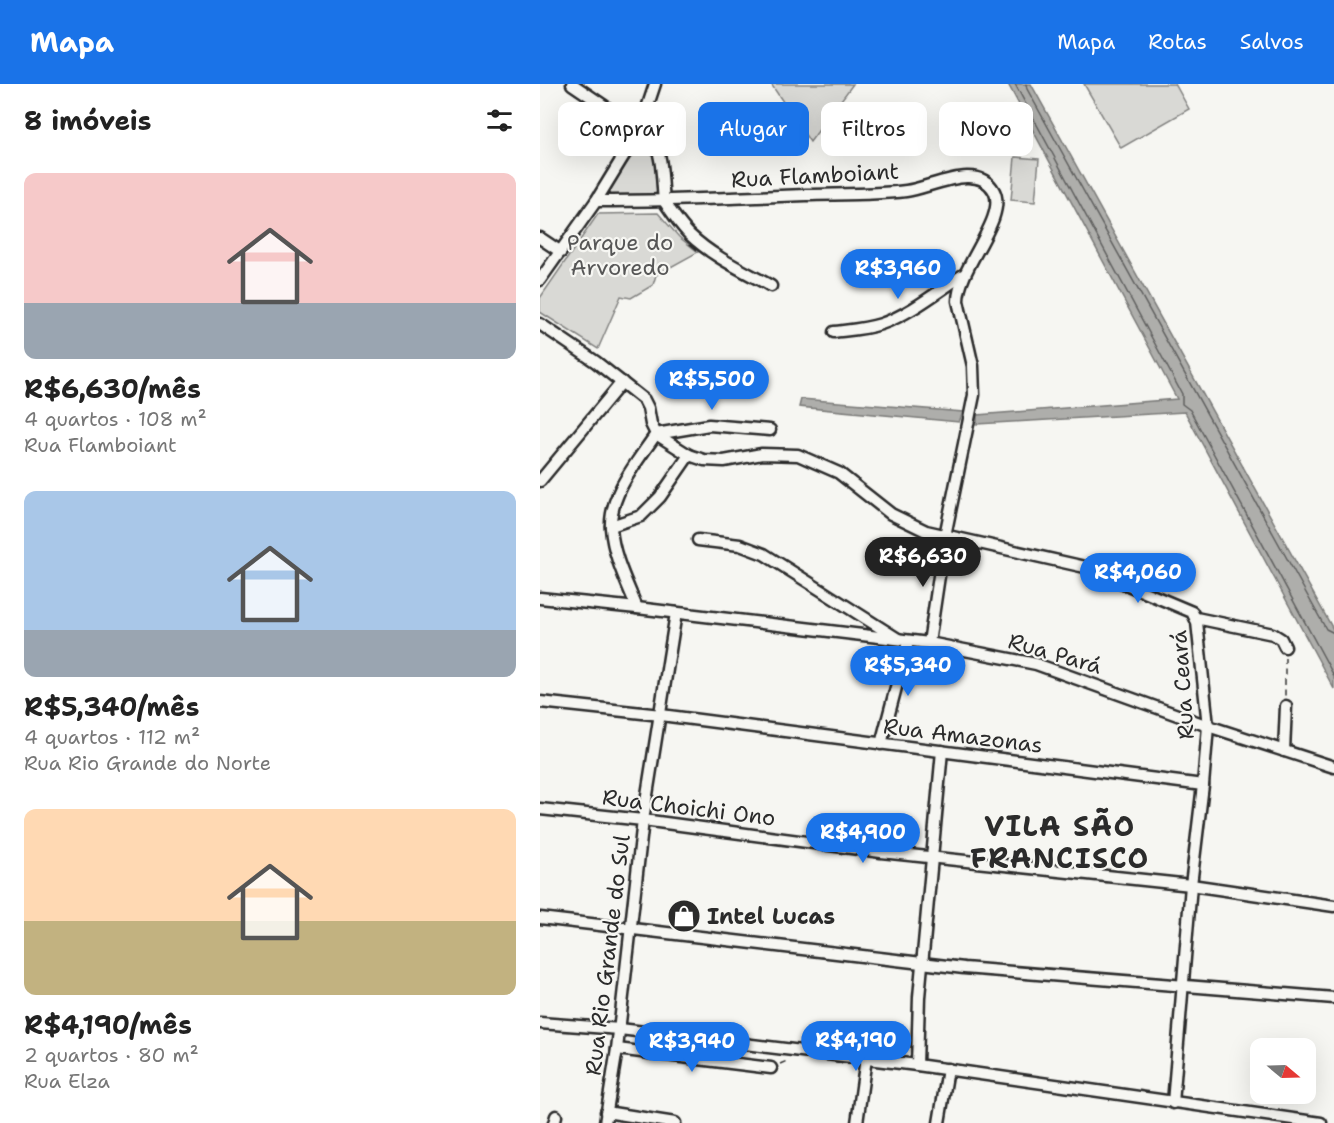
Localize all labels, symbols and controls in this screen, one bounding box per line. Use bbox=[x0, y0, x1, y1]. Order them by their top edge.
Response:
text: Mapa bbox=[30, 23, 114, 61]
text: Mapa bbox=[1057, 28, 1115, 56]
text: Rotas bbox=[1148, 28, 1207, 56]
text: Salvos bbox=[1240, 28, 1304, 56]
chip: Comprar bbox=[558, 102, 686, 156]
chip: Alugar bbox=[698, 102, 809, 156]
chip: Filtros bbox=[821, 102, 927, 156]
chip: Novo bbox=[939, 102, 1033, 156]
text: 8 imóveis bbox=[24, 103, 151, 138]
icon: filters bbox=[483, 104, 516, 137]
street label: Rua Flamboiant bbox=[730, 157, 900, 194]
icon: home bbox=[216, 212, 324, 320]
park label: Parque do Arvoredo bbox=[567, 228, 673, 282]
pin: R$3,960 bbox=[843, 249, 953, 300]
text: R$3,960 bbox=[855, 255, 941, 281]
pin: R$5,500 bbox=[657, 360, 767, 411]
text: R$5,500 bbox=[669, 366, 755, 392]
text: R$6,630/mês bbox=[24, 371, 201, 406]
text: 4 quartos · 108 m² bbox=[24, 406, 207, 432]
text: Rua Flamboiant bbox=[24, 432, 177, 458]
icon: home bbox=[216, 530, 324, 638]
pin: R$6,630 bbox=[868, 537, 978, 588]
text: R$6,630 bbox=[879, 543, 967, 569]
pin: R$4,060 bbox=[1083, 553, 1193, 604]
text: R$4,060 bbox=[1094, 559, 1182, 585]
street label: Rua Pará bbox=[1005, 626, 1105, 681]
street label: Rua Ceará bbox=[1164, 629, 1201, 741]
pin: R$5,340 bbox=[853, 646, 963, 697]
text: R$5,340 bbox=[864, 652, 952, 678]
text: R$5,340/mês bbox=[24, 689, 199, 724]
street label: Rua Amazonas bbox=[882, 711, 1044, 760]
text: 4 quartos · 112 m² bbox=[24, 724, 200, 750]
text: Rua Rio Grande do Norte bbox=[24, 750, 271, 776]
street label: Rua Choichi Ono bbox=[601, 782, 777, 833]
district label: VILA SÃO FRANCISCO bbox=[970, 807, 1150, 877]
pin: R$4,900 bbox=[808, 813, 918, 864]
text: R$4,900 bbox=[820, 819, 906, 845]
street label: Rua Rio Grande do Sul bbox=[578, 833, 637, 1077]
icon: home bbox=[216, 848, 324, 956]
shop icon: Intel Lucas bbox=[666, 898, 702, 934]
place label: Intel Lucas bbox=[707, 902, 835, 931]
text: R$4,190/mês bbox=[24, 1007, 192, 1042]
pin: R$4,190 bbox=[801, 1021, 911, 1072]
pin: R$3,940 bbox=[637, 1022, 747, 1073]
text: R$4,190 bbox=[815, 1027, 897, 1053]
text: R$3,940 bbox=[649, 1028, 735, 1054]
north arrow bbox=[1250, 1038, 1316, 1104]
map controls bbox=[1250, 1038, 1316, 1104]
text: 2 quartos · 80 m² bbox=[24, 1042, 199, 1068]
text: Rua Elza bbox=[24, 1068, 110, 1094]

